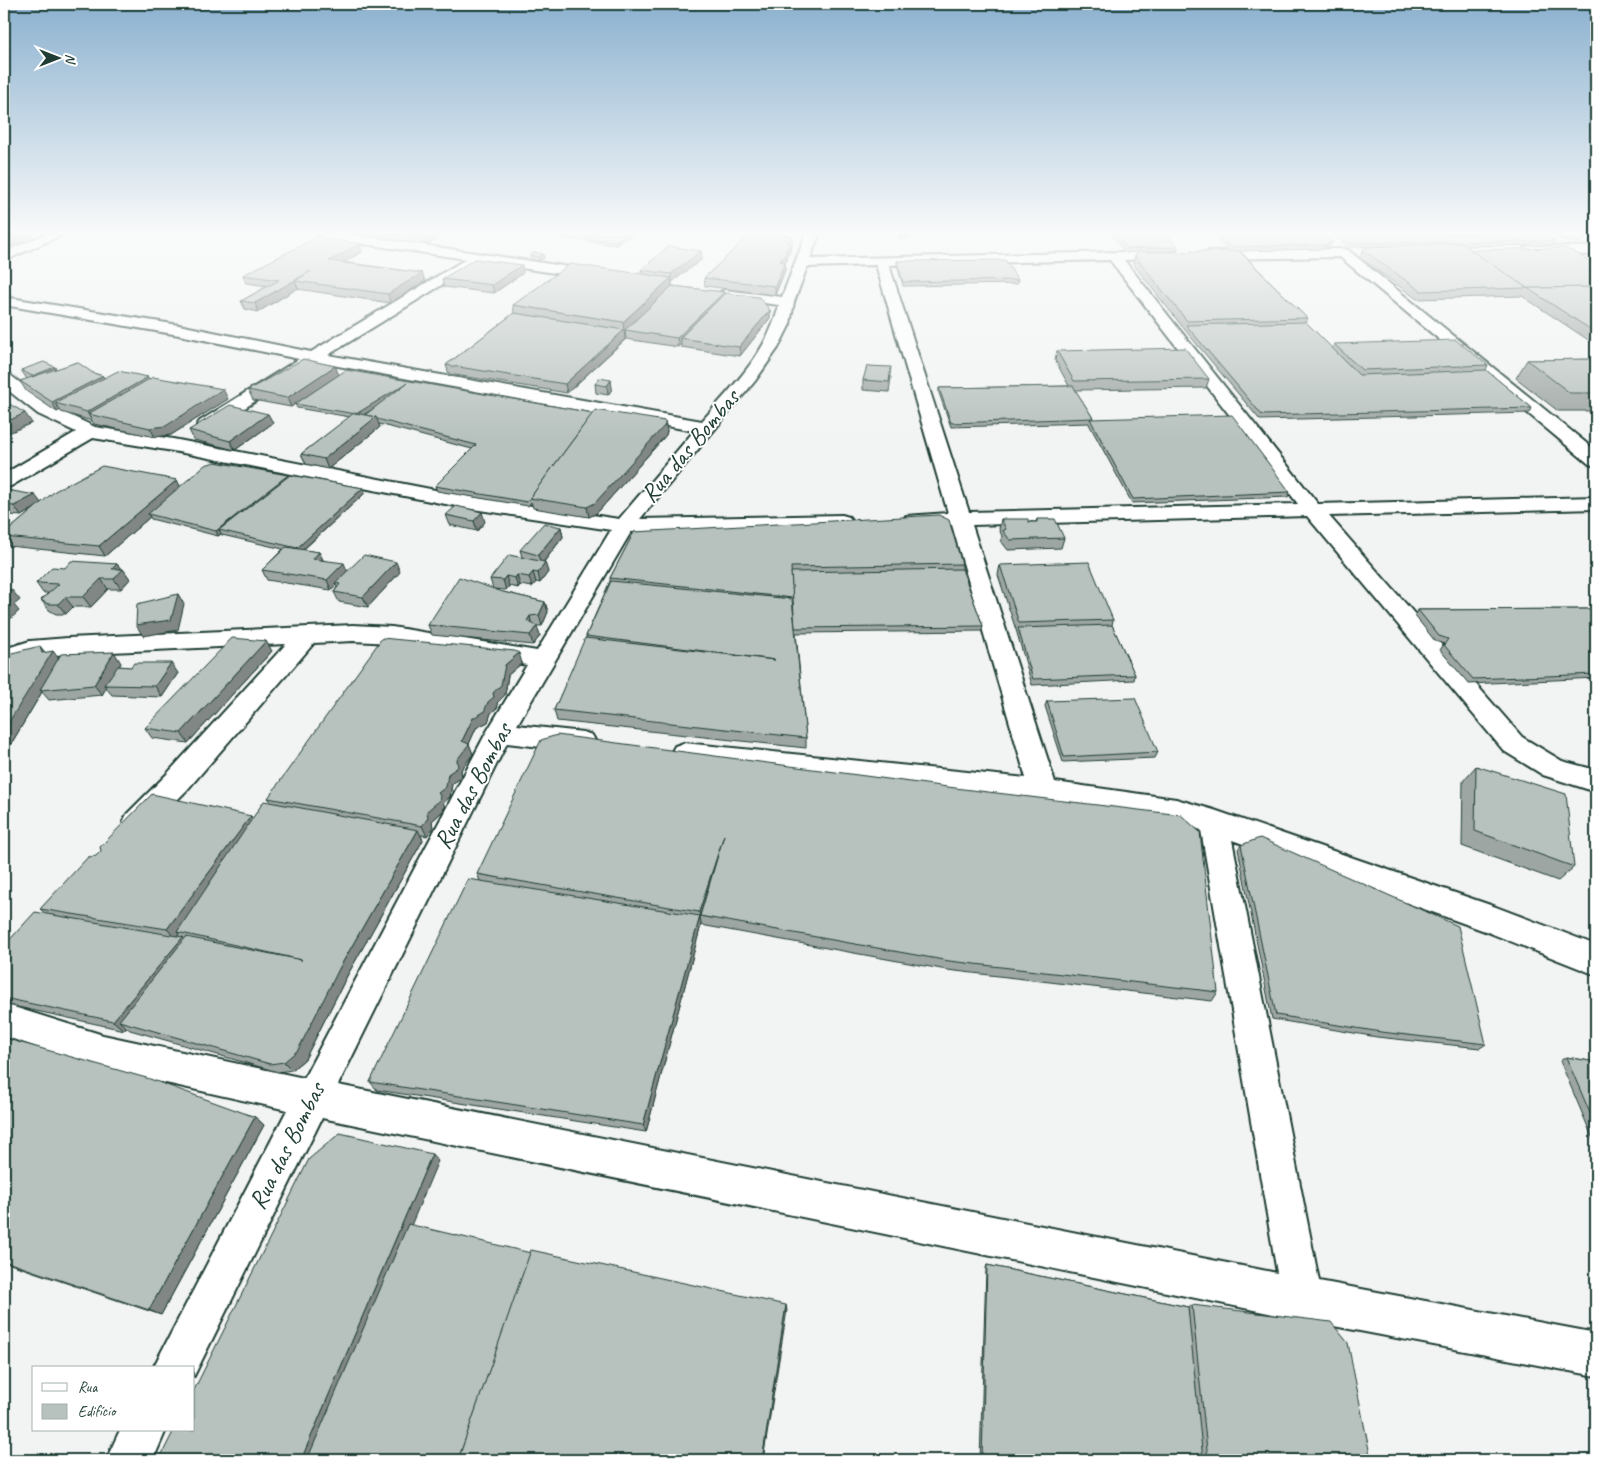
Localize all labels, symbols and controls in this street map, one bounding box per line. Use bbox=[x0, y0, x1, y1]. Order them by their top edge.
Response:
north arrow bbox=[32, 32, 82, 82]
text: N bbox=[62, 54, 79, 65]
street label: Rua das Bombas bbox=[633, 381, 748, 509]
street label: Rua das Bombas bbox=[427, 715, 521, 854]
street label: Rua das Bombas bbox=[241, 1075, 334, 1215]
legend bbox=[32, 1366, 195, 1432]
text: Rua bbox=[78, 1378, 98, 1397]
text: Edifício bbox=[78, 1402, 117, 1421]

